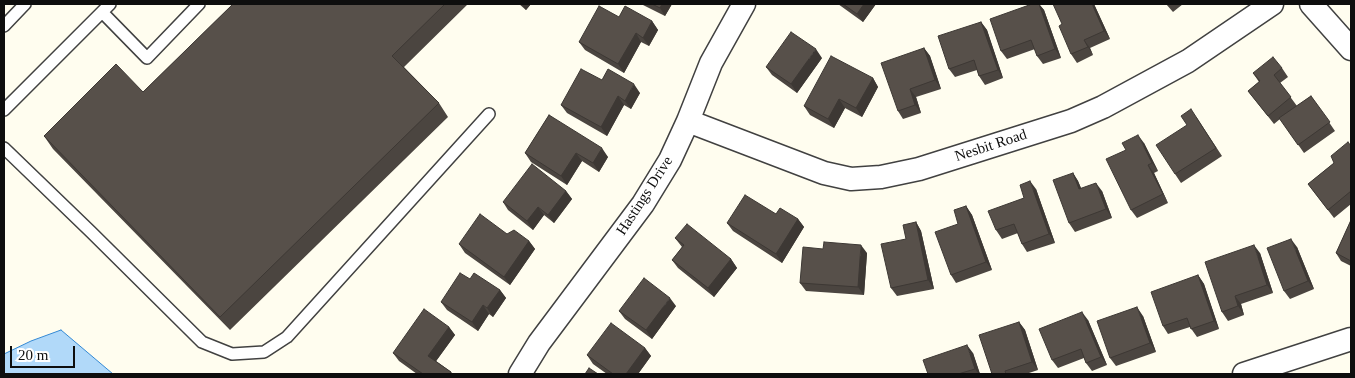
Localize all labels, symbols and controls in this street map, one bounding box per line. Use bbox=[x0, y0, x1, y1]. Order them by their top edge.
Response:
street label: Nesbit Road bbox=[953, 126, 1029, 166]
street label: Hastings Drive bbox=[613, 153, 677, 239]
scale bar bbox=[12, 336, 78, 368]
text: 20 m bbox=[18, 347, 48, 363]

